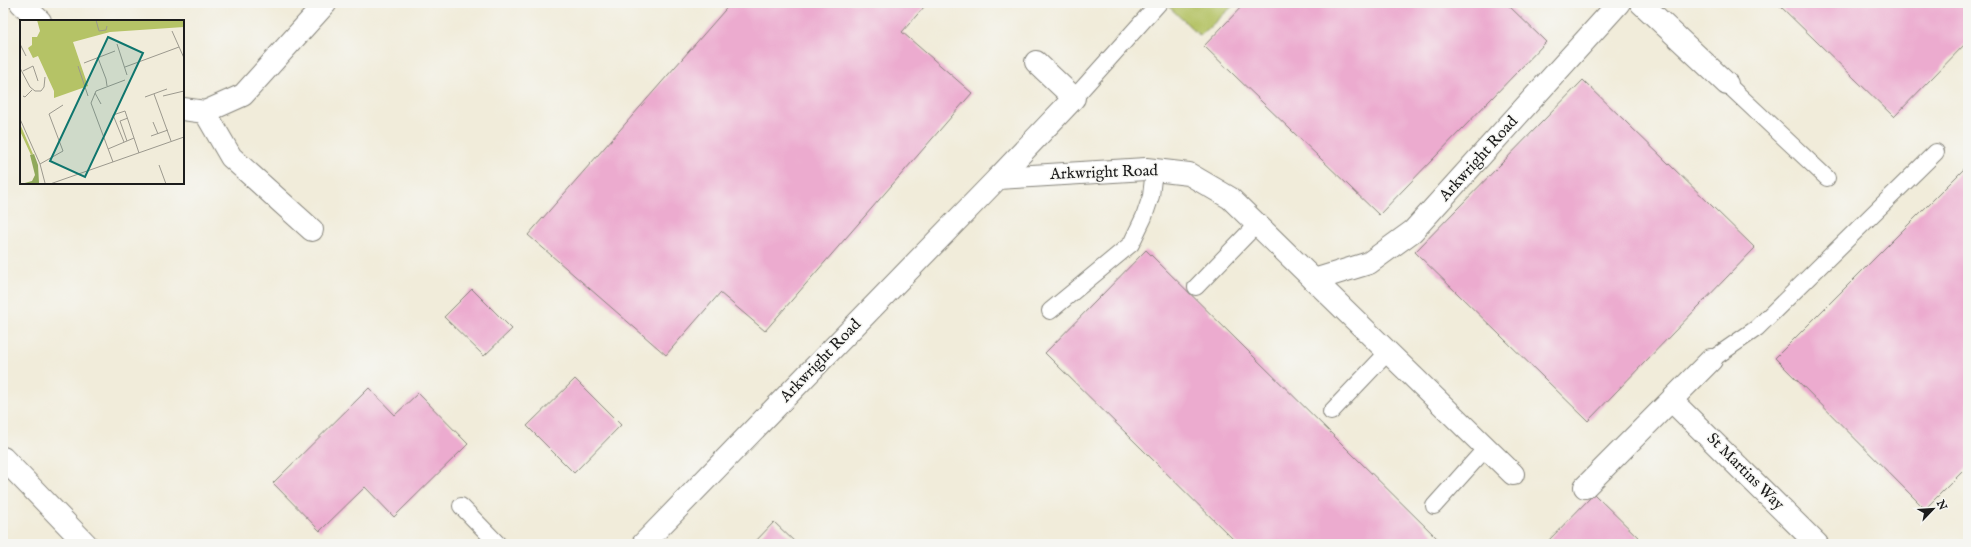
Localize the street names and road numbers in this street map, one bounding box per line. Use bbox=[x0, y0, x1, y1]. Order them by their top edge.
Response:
street label: Arkwright Road bbox=[1435, 112, 1523, 207]
street label: Arkwright Road bbox=[1049, 161, 1159, 185]
street label: Arkwright Road bbox=[776, 315, 866, 408]
street label: St Martins Way bbox=[1702, 429, 1788, 515]

